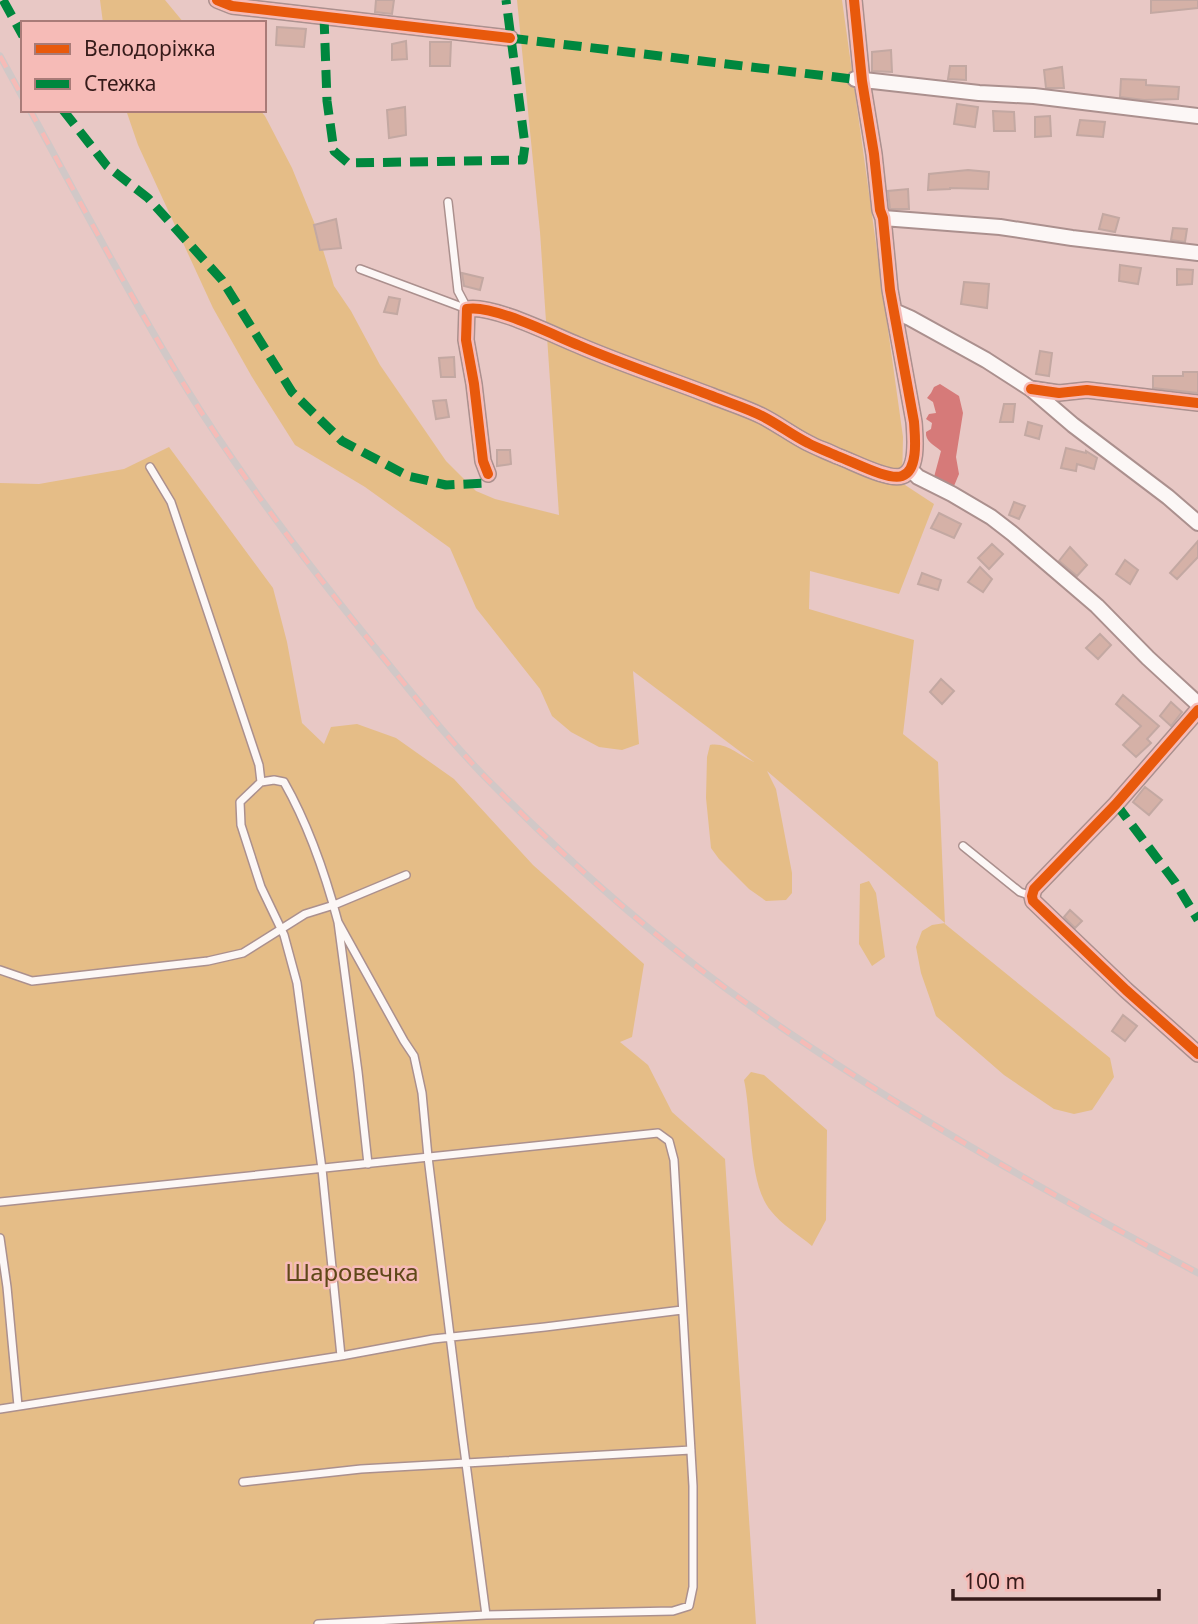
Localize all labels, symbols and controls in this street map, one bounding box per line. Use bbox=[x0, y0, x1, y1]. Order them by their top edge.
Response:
legend bbox=[21, 21, 266, 112]
text: Велодоріжка bbox=[84, 34, 216, 62]
text: Стежка bbox=[84, 69, 157, 97]
park label: Шаровечка bbox=[285, 1255, 419, 1288]
scale bar bbox=[953, 1558, 1160, 1602]
text: 100 m bbox=[964, 1567, 1025, 1595]

